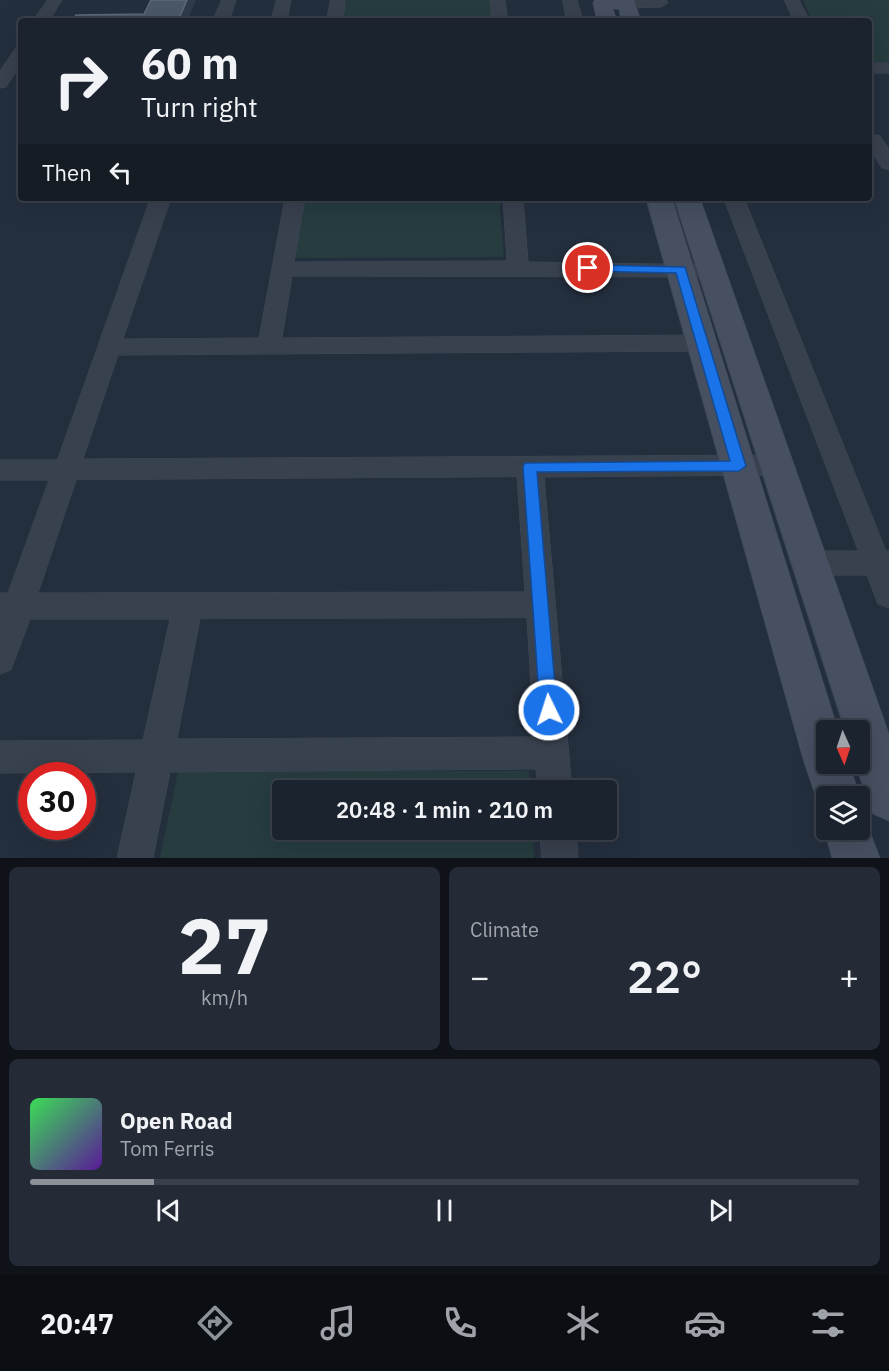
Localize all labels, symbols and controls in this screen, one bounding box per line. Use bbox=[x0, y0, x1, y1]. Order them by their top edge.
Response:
text: 60 m bbox=[141, 36, 239, 91]
icon: right bbox=[42, 42, 120, 120]
text: Turn right bbox=[141, 89, 258, 124]
icon: left bbox=[104, 156, 137, 189]
text: Then bbox=[42, 158, 92, 187]
pin bbox=[562, 242, 613, 293]
icon: arrive bbox=[571, 251, 604, 284]
position arrow bbox=[517, 678, 581, 742]
north arrow bbox=[816, 720, 870, 774]
map controls bbox=[816, 720, 870, 840]
speed limit sign: 30 bbox=[18, 762, 96, 840]
button: layers bbox=[816, 786, 870, 840]
text: 20:48 · 1 min · 210 m bbox=[336, 795, 553, 824]
text: 27 bbox=[178, 894, 271, 995]
text: Climate bbox=[470, 916, 539, 943]
text: 22° bbox=[627, 947, 702, 1005]
text: − bbox=[470, 955, 490, 998]
text: + bbox=[839, 955, 859, 998]
text: km/h bbox=[201, 984, 248, 1011]
text: Open Road bbox=[120, 1106, 233, 1135]
text: Tom Ferris bbox=[120, 1135, 215, 1162]
icon: previous bbox=[152, 1194, 185, 1227]
icon: pause bbox=[428, 1194, 461, 1227]
icon: next bbox=[704, 1194, 737, 1227]
icon: directions bbox=[194, 1302, 236, 1344]
icon: music bbox=[317, 1302, 359, 1344]
icon: phone bbox=[439, 1302, 481, 1344]
icon: climate bbox=[562, 1302, 604, 1344]
icon: car bbox=[684, 1302, 726, 1344]
icon: filters bbox=[807, 1302, 849, 1344]
text: 20:47 bbox=[40, 1306, 114, 1341]

